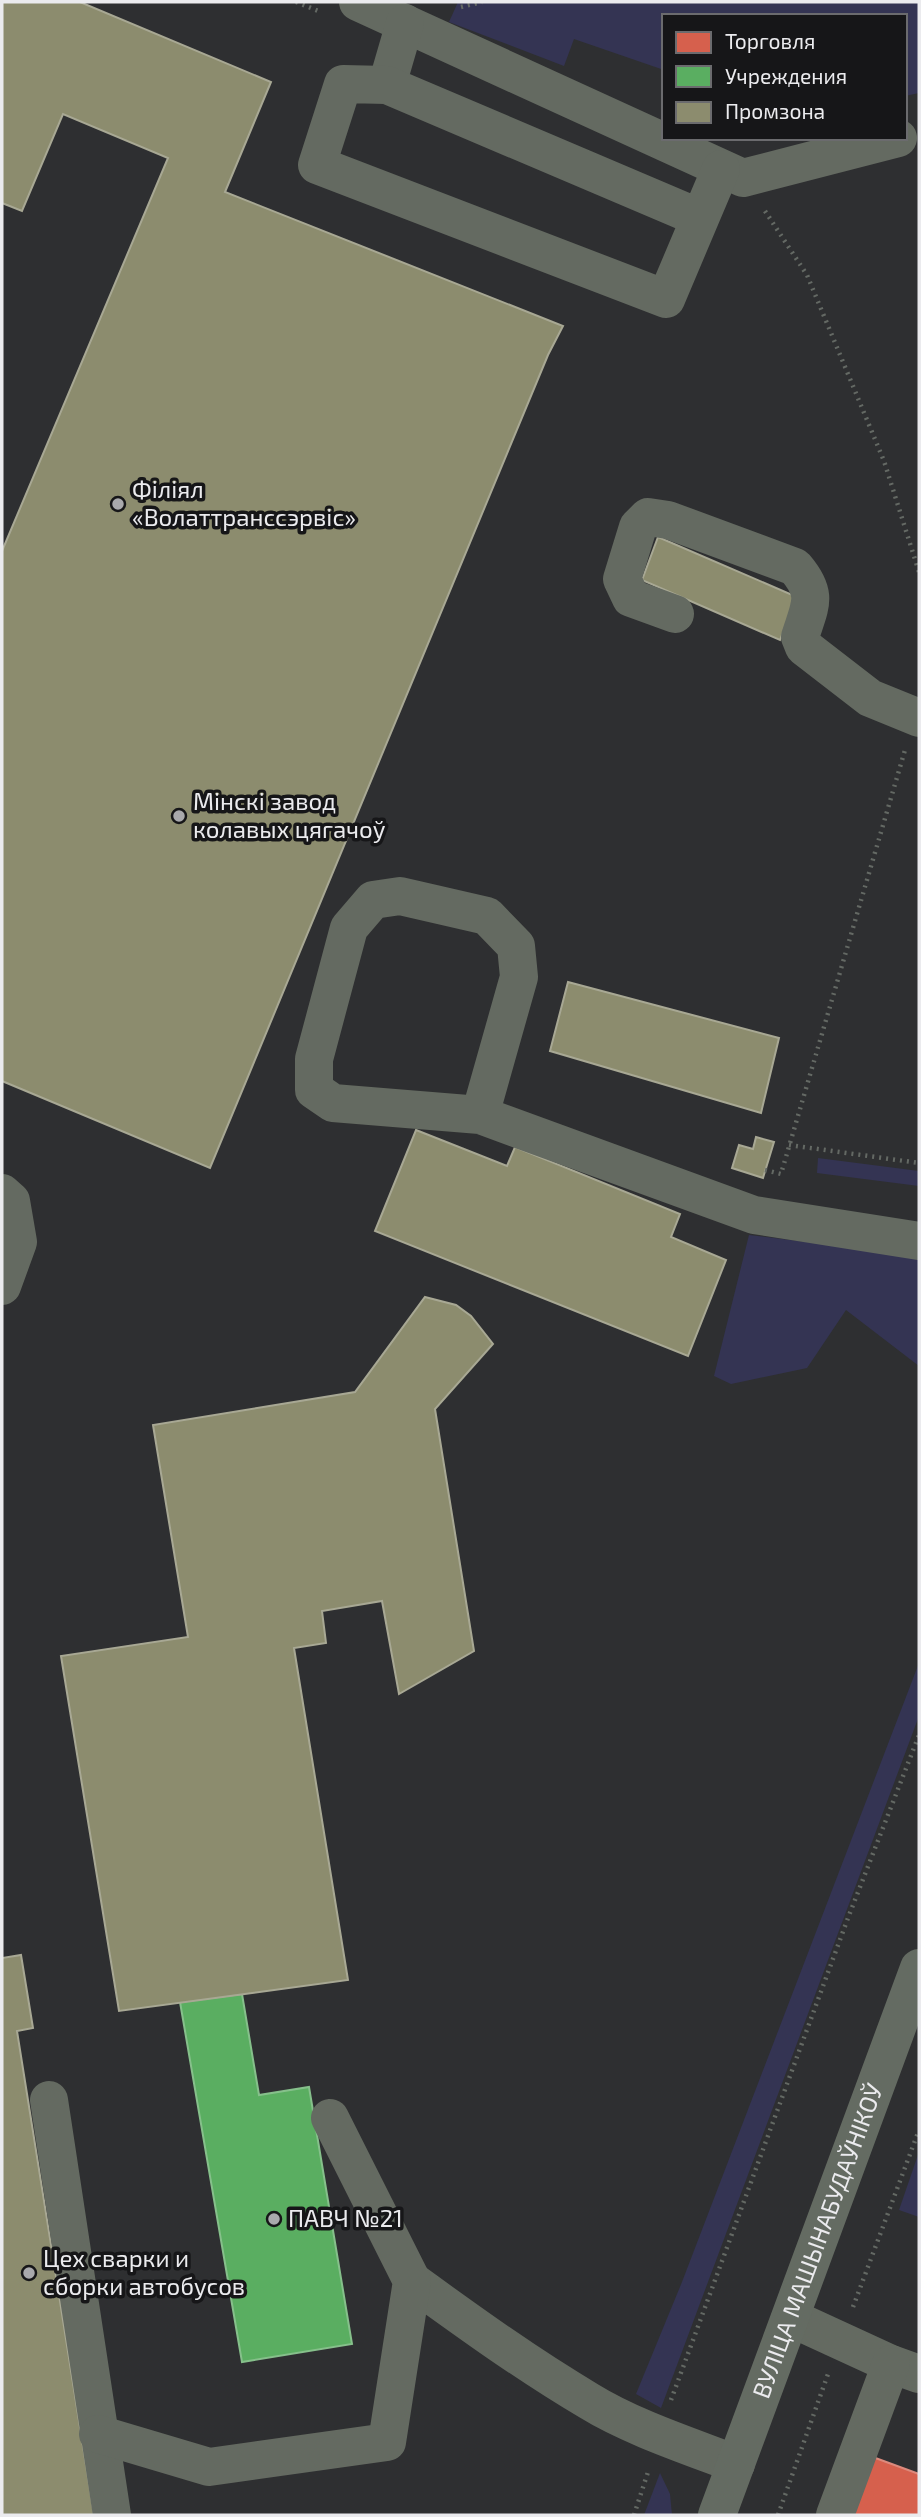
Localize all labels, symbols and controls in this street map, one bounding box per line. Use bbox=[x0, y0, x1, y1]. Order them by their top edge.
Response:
legend bbox=[662, 14, 907, 140]
text: Торговля bbox=[725, 28, 815, 53]
text: Учреждения bbox=[725, 63, 847, 88]
text: Промзона bbox=[725, 98, 825, 123]
place label: Філіял «Волаттранссэрвіс» bbox=[132, 474, 356, 531]
marker: Філіял «Волаттранссэрвіс» bbox=[110, 496, 126, 512]
place label: Мінскі завод колавых цягачоў bbox=[193, 786, 386, 844]
marker: Мінскі завод колавых цягачоў bbox=[171, 808, 187, 824]
street label: ВУЛІЦА МАШЫНАБУДАЎНІКОЎ bbox=[745, 2079, 888, 2402]
place label: ПАВЧ №21 bbox=[288, 2203, 403, 2232]
marker: ПАВЧ №21 bbox=[266, 2211, 282, 2227]
place label: Цех сварки и сборки автобусов bbox=[43, 2243, 245, 2301]
marker: Цех сварки и сборки автобусов bbox=[21, 2265, 37, 2281]

